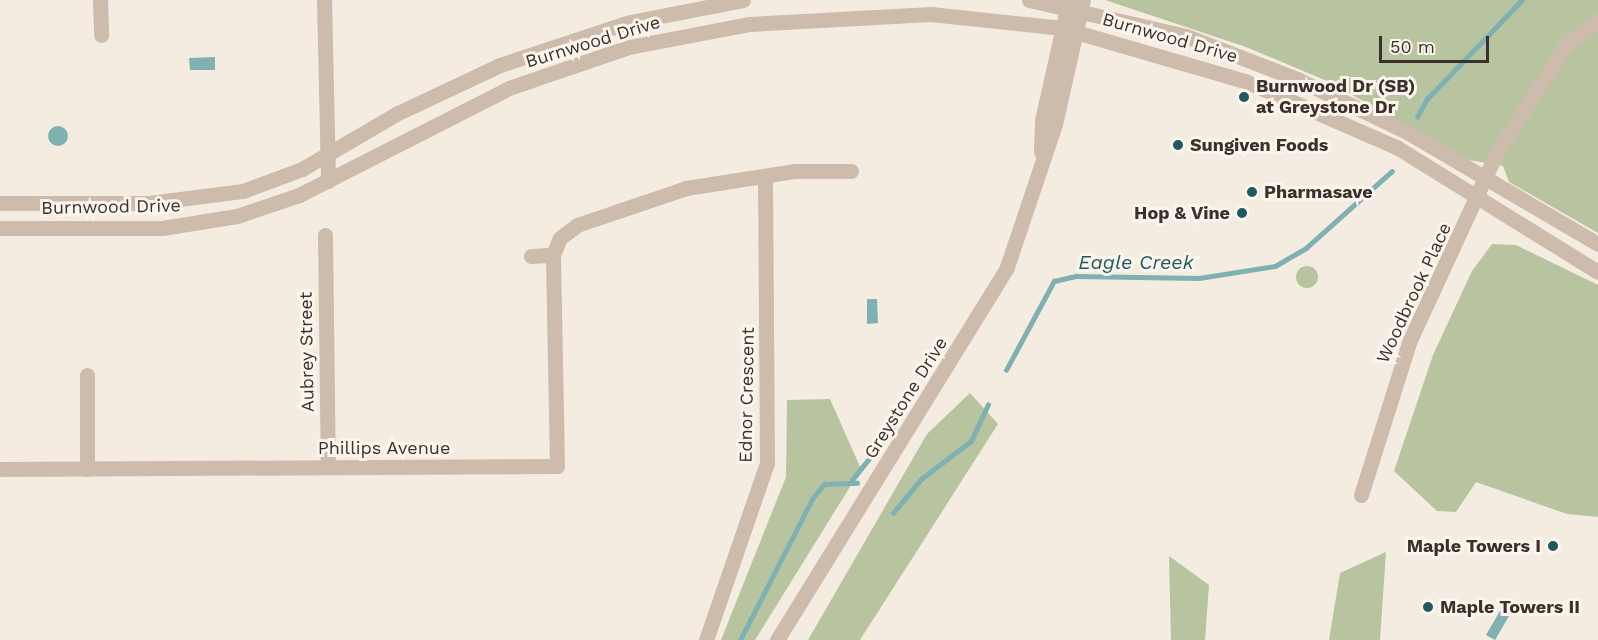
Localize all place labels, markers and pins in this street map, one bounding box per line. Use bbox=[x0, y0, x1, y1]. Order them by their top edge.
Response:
place label: Burnwood Dr (SB) at Greystone Dr bbox=[1256, 76, 1416, 118]
marker: Burnwood Dr (SB) at Greystone Dr bbox=[1237, 90, 1251, 104]
place label: Sungiven Foods bbox=[1190, 134, 1328, 156]
marker: Sungiven Foods bbox=[1171, 138, 1185, 152]
place label: Pharmasave bbox=[1264, 181, 1373, 203]
marker: Pharmasave bbox=[1245, 185, 1259, 199]
place label: Hop & Vine bbox=[1134, 202, 1230, 224]
marker: Hop & Vine bbox=[1235, 206, 1249, 220]
place label: Maple Towers I bbox=[1406, 535, 1541, 557]
marker: Maple Towers I bbox=[1546, 539, 1560, 553]
place label: Maple Towers II bbox=[1440, 596, 1580, 618]
marker: Maple Towers II bbox=[1421, 600, 1435, 614]

